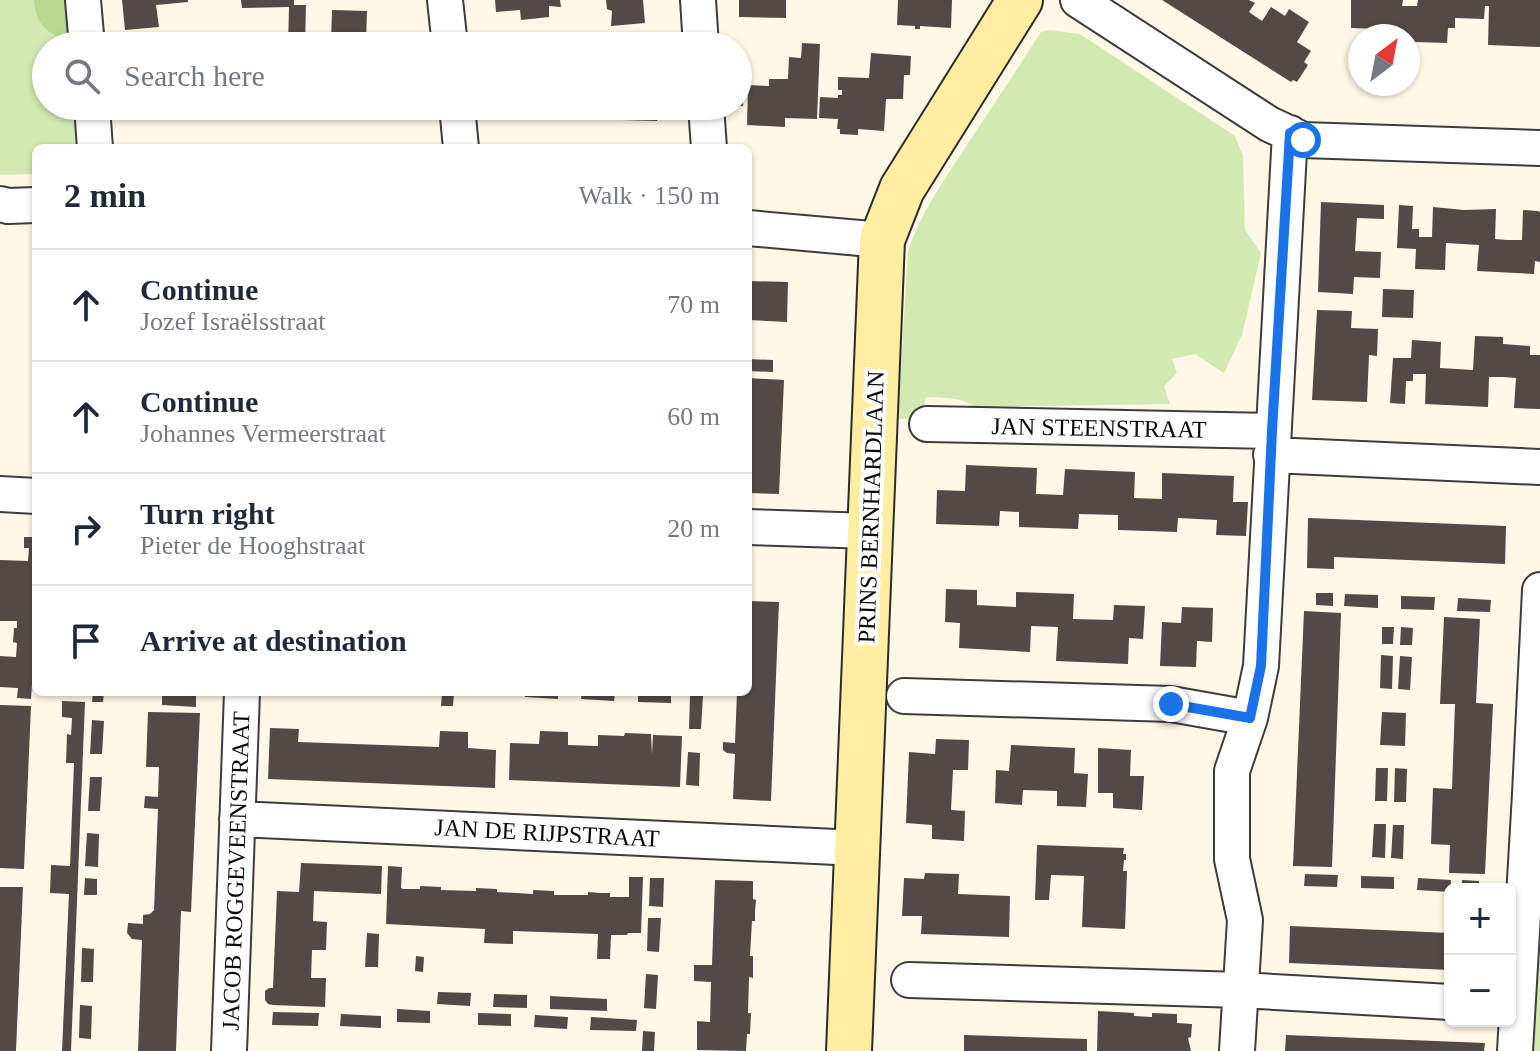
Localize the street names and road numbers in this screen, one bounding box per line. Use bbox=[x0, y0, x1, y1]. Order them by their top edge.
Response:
street label: PRINS BERNHARDLAAN bbox=[853, 370, 889, 644]
street label: JAN STEENSTRAAT bbox=[991, 413, 1207, 443]
street label: JACOB ROGGEVEENSTRAAT bbox=[217, 711, 255, 1031]
street label: JAN DE RIJPSTRAAT bbox=[434, 814, 661, 852]

